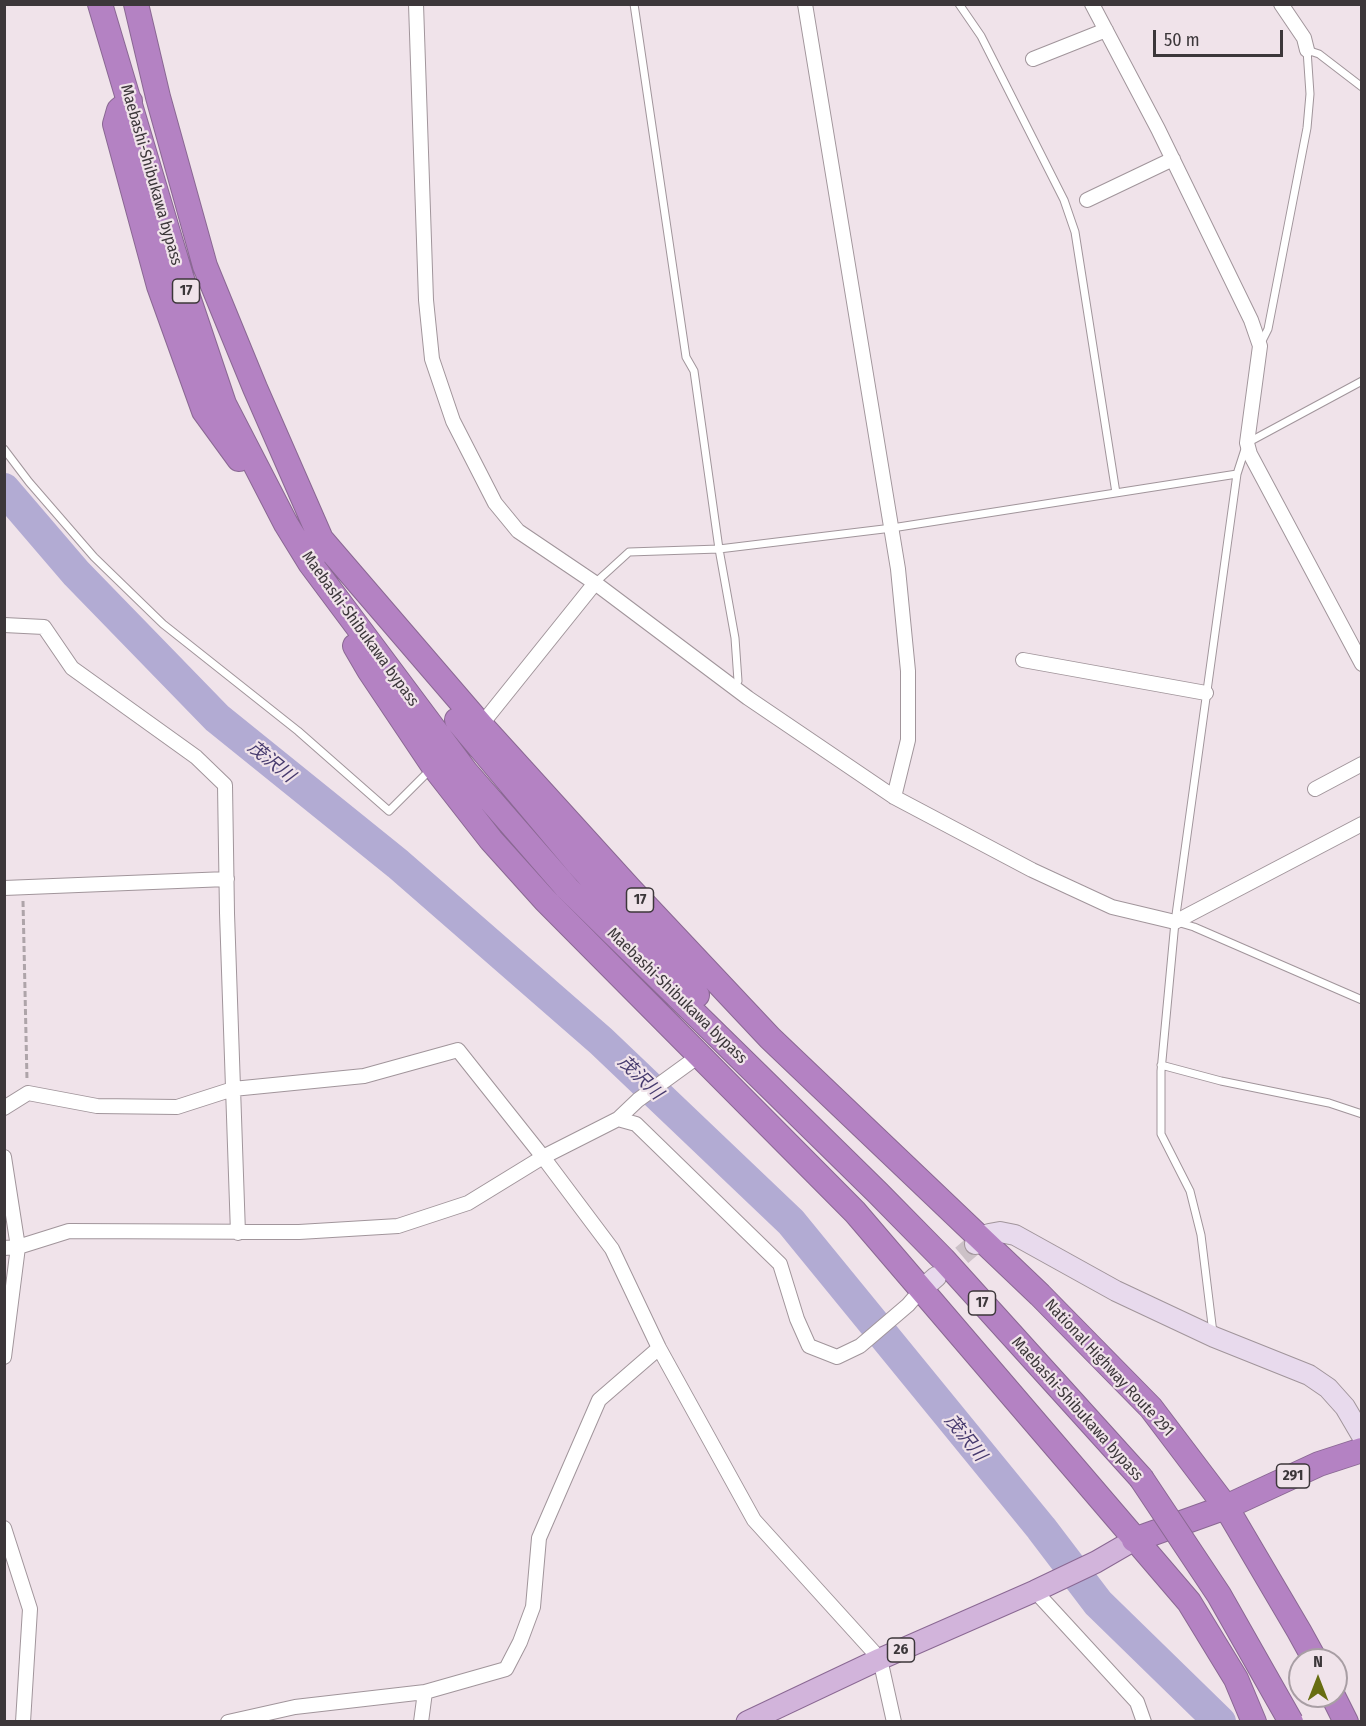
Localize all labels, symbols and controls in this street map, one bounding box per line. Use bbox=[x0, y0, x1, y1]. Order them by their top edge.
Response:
scale bar bbox=[1156, 18, 1286, 56]
text: 50 m bbox=[1164, 29, 1200, 51]
street label: Maebashi-Shibukawa bypass bbox=[116, 82, 186, 268]
road number: 17 bbox=[172, 279, 200, 303]
street label: Maebashi-Shibukawa bypass bbox=[297, 548, 423, 710]
water label: 茂沢川 bbox=[243, 737, 299, 787]
road number: 17 bbox=[626, 888, 654, 912]
street label: Maebashi-Shibukawa bypass bbox=[603, 924, 751, 1068]
water label: 茂沢川 bbox=[613, 1051, 667, 1105]
road number: 17 bbox=[968, 1291, 996, 1315]
street label: National Highway Route 291 bbox=[1040, 1295, 1178, 1441]
street label: Maebashi-Shibukawa bypass bbox=[1007, 1333, 1147, 1485]
water label: 茂沢川 bbox=[940, 1410, 990, 1466]
road number: 291 bbox=[1276, 1464, 1310, 1488]
road number: 26 bbox=[888, 1638, 914, 1662]
north arrow bbox=[1288, 1648, 1348, 1708]
text: N bbox=[1313, 1652, 1323, 1671]

